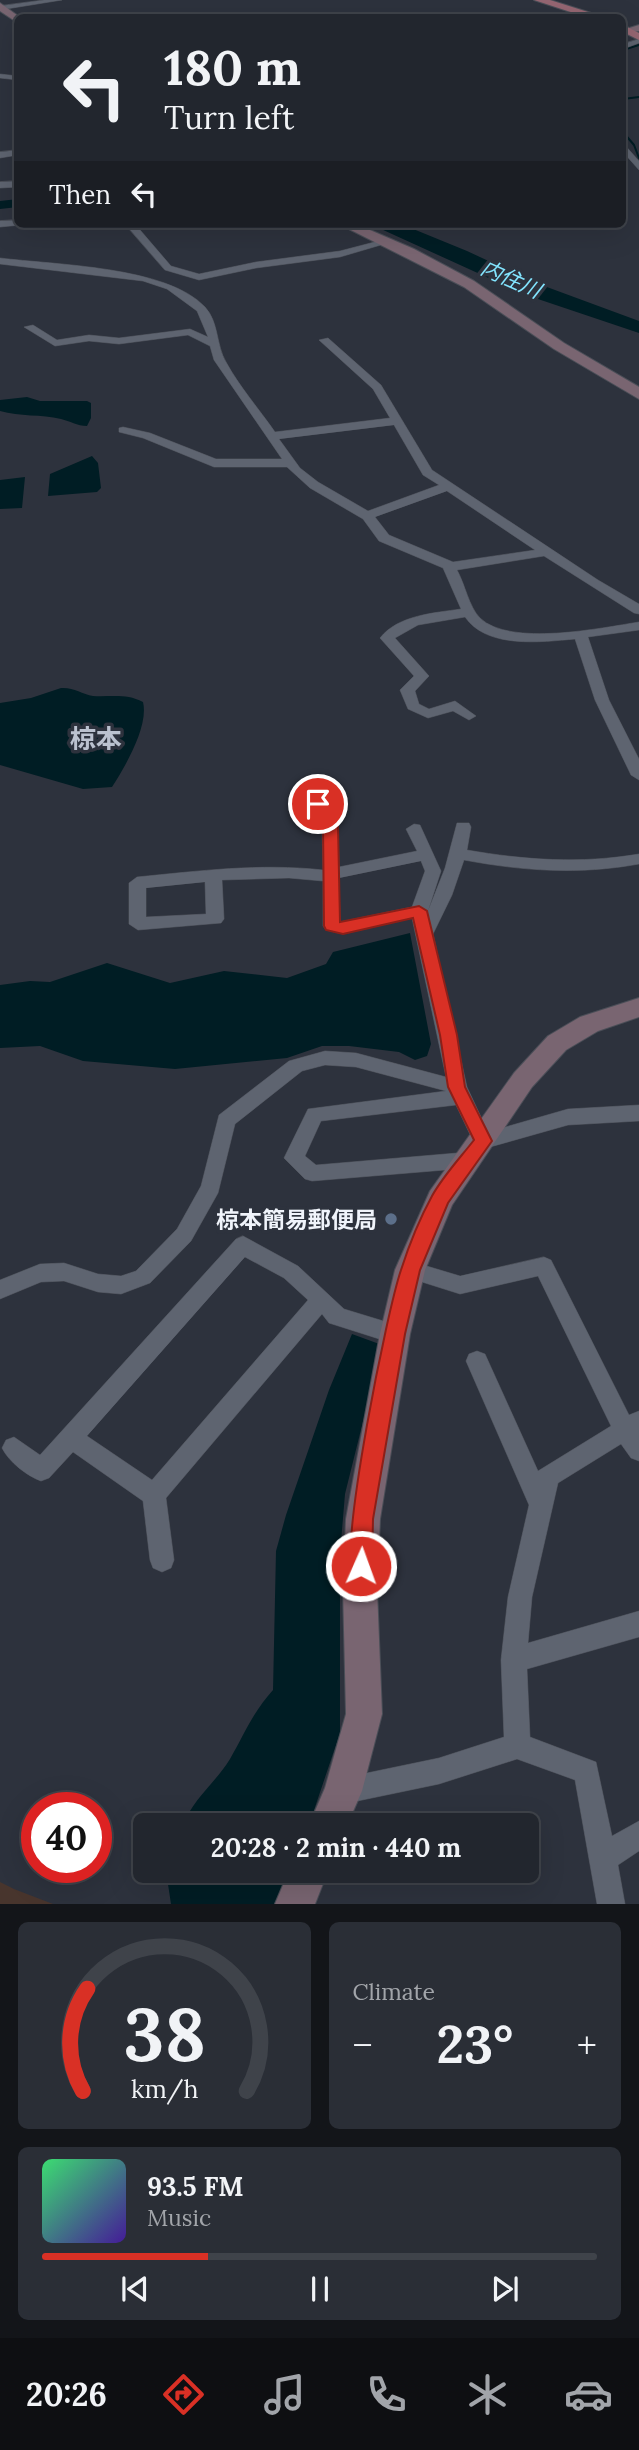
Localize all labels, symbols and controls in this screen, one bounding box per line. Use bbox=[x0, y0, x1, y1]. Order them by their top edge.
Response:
text: 180 m bbox=[164, 36, 301, 98]
icon: left bbox=[49, 42, 140, 133]
text: Turn left bbox=[164, 97, 294, 138]
icon: left bbox=[125, 175, 163, 213]
text: Then bbox=[49, 178, 111, 211]
water label: 内住川 bbox=[477, 254, 547, 305]
district label: 椋本 bbox=[70, 722, 122, 755]
pin bbox=[288, 774, 348, 834]
icon: arrive bbox=[299, 785, 337, 823]
place label: 椋本簡易郵便局 bbox=[216, 1205, 377, 1234]
marker: 椋本簡易郵便局 bbox=[383, 1211, 399, 1227]
position arrow bbox=[324, 1529, 398, 1603]
speed limit sign: 40 bbox=[21, 1792, 112, 1883]
text: 20:28 · 2 min · 440 m bbox=[211, 1831, 461, 1864]
text: Climate bbox=[353, 1977, 435, 2006]
text: 38 bbox=[123, 1989, 205, 2082]
text: 23° bbox=[436, 2011, 513, 2077]
text: − bbox=[353, 2021, 373, 2069]
text: + bbox=[577, 2021, 597, 2069]
text: km/h bbox=[130, 2073, 198, 2105]
text: 93.5 FM bbox=[147, 2170, 244, 2203]
text: Music bbox=[147, 2203, 211, 2232]
icon: previous bbox=[116, 2270, 154, 2308]
icon: pause bbox=[301, 2270, 339, 2308]
icon: next bbox=[486, 2270, 524, 2308]
icon: directions bbox=[159, 2370, 208, 2419]
icon: music bbox=[260, 2370, 309, 2419]
icon: phone bbox=[362, 2370, 411, 2419]
icon: climate bbox=[463, 2370, 512, 2419]
icon: car bbox=[564, 2370, 613, 2419]
text: 20:26 bbox=[26, 2374, 107, 2415]

